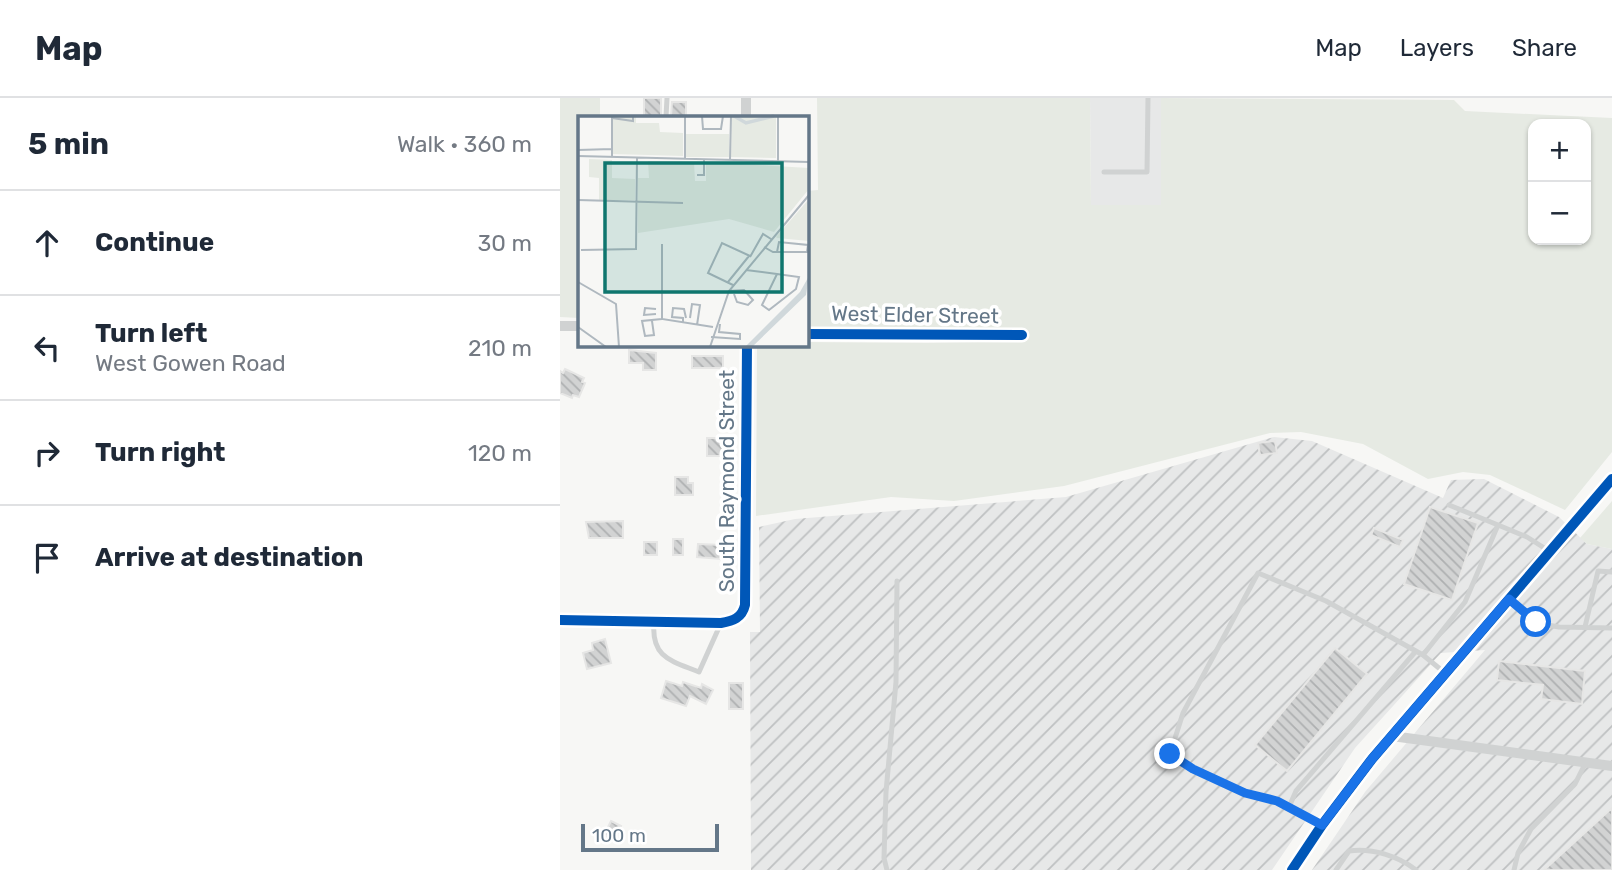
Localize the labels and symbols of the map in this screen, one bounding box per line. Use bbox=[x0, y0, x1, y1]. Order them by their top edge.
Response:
inset map bbox=[578, 116, 808, 346]
street label: West Elder Street bbox=[831, 301, 999, 328]
street label: South Raymond Street bbox=[714, 370, 739, 592]
route start bbox=[1520, 606, 1551, 637]
route end bbox=[1154, 738, 1185, 769]
scale bar bbox=[581, 821, 719, 853]

